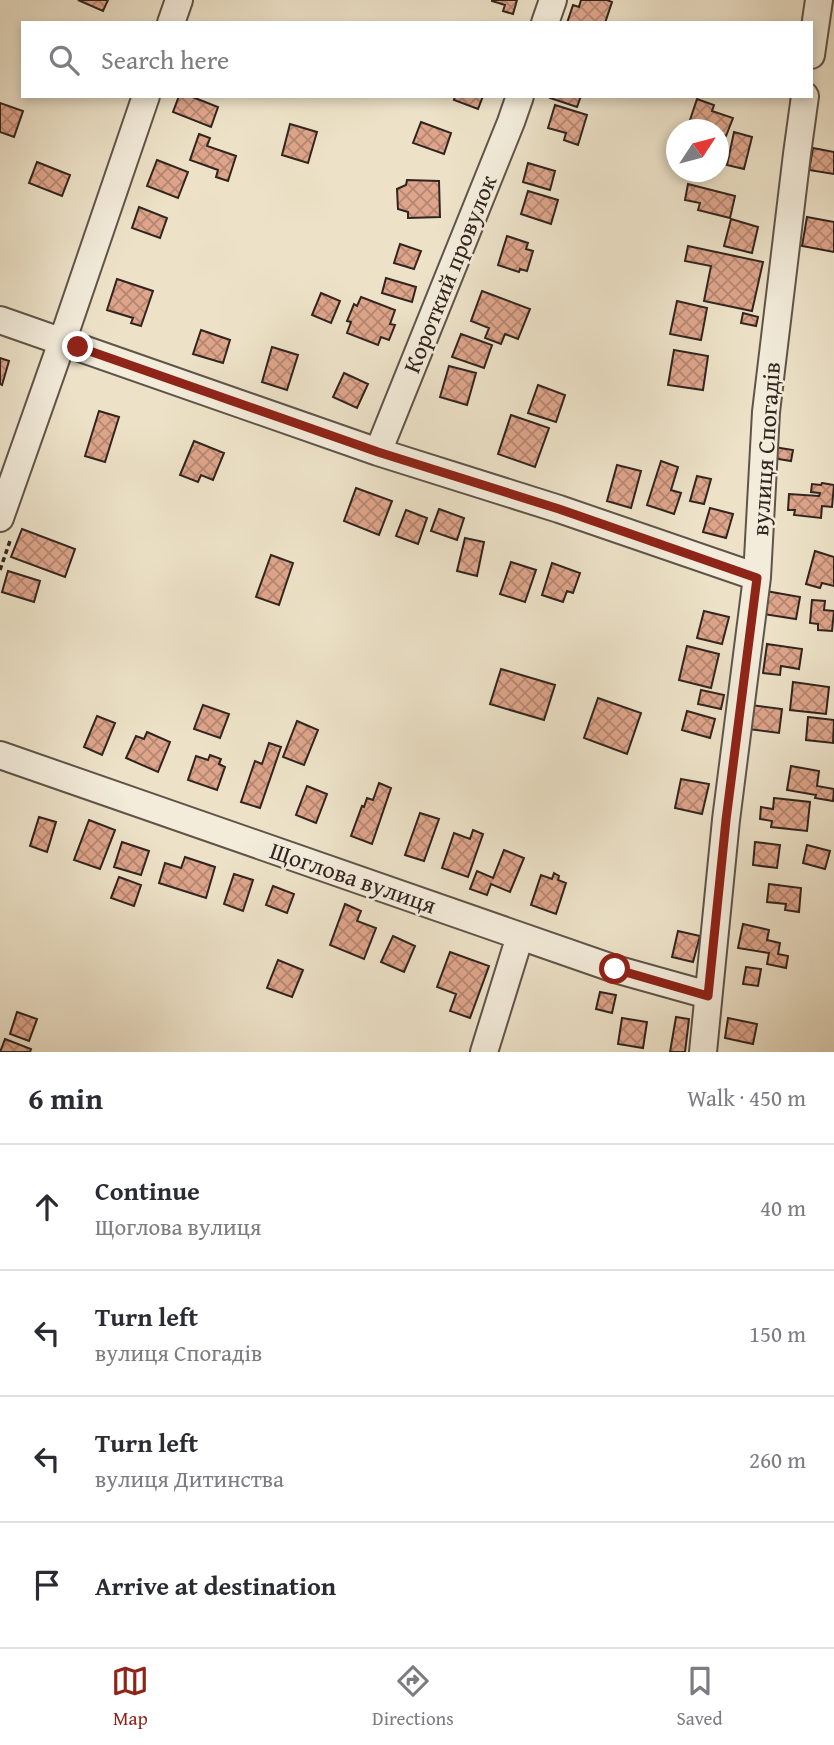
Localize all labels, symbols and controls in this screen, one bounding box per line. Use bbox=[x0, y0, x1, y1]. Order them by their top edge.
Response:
search box bbox=[21, 21, 813, 98]
text: Search here bbox=[101, 40, 229, 79]
icon: search bbox=[45, 41, 83, 79]
north arrow bbox=[666, 119, 729, 182]
street label: Короткий провулок bbox=[394, 169, 505, 378]
route end bbox=[62, 331, 93, 362]
street label: вулиця Спогадів bbox=[742, 361, 789, 537]
street label: Щоглова вулиця bbox=[265, 833, 441, 922]
route start bbox=[599, 953, 630, 984]
text: 6 min bbox=[28, 1076, 103, 1120]
text: Walk · 450 m bbox=[687, 1081, 806, 1114]
text: Continue bbox=[95, 1171, 200, 1210]
icon: ahead bbox=[28, 1188, 66, 1226]
text: 40 m bbox=[760, 1191, 806, 1224]
text: Щоглова вулиця bbox=[95, 1210, 262, 1243]
text: Turn left bbox=[95, 1297, 198, 1336]
icon: left bbox=[28, 1314, 66, 1352]
text: 150 m bbox=[749, 1317, 806, 1350]
text: вулиця Спогадів bbox=[95, 1336, 262, 1369]
text: Turn left bbox=[95, 1423, 198, 1462]
icon: left bbox=[28, 1440, 66, 1478]
text: 260 m bbox=[749, 1443, 806, 1476]
text: вулиця Дитинства bbox=[95, 1462, 284, 1495]
icon: arrive bbox=[28, 1566, 66, 1604]
text: Arrive at destination bbox=[95, 1566, 336, 1605]
tab: Map bbox=[111, 1662, 149, 1732]
tab: Directions bbox=[372, 1662, 454, 1732]
tab: Saved bbox=[677, 1662, 723, 1732]

